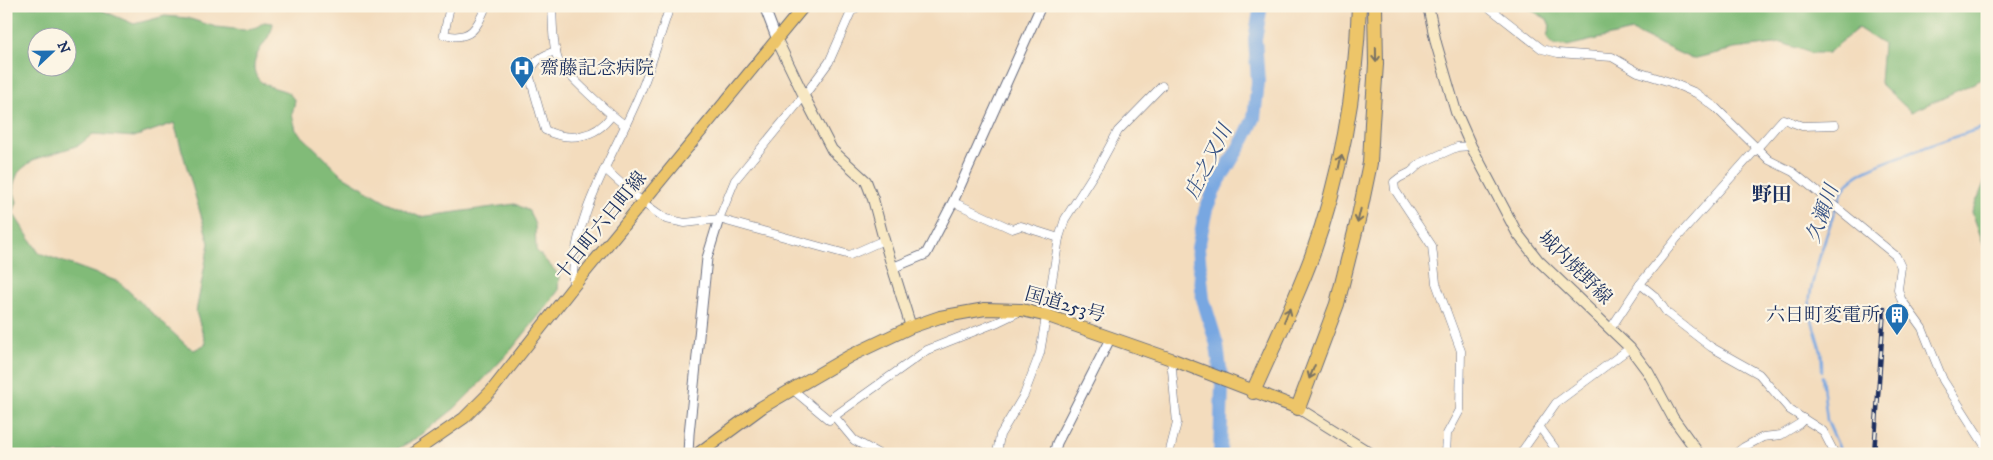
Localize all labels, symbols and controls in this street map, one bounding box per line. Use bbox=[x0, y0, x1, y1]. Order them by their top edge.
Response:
north arrow bbox=[28, 28, 78, 78]
text: N bbox=[53, 39, 74, 57]
one-way arrow bbox=[1371, 46, 1381, 63]
hospital icon: 齋藤記念病院 bbox=[509, 55, 535, 89]
place label: 齋藤記念病院 bbox=[540, 57, 654, 80]
water label: 庄之又川 bbox=[1180, 119, 1239, 203]
one-way arrow bbox=[1336, 154, 1345, 170]
street label: 十日町六日町線 bbox=[550, 167, 652, 285]
water label: 久瀬川 bbox=[1801, 180, 1846, 246]
district label: 野田 bbox=[1752, 183, 1792, 208]
one-way arrow bbox=[1354, 208, 1363, 224]
street label: 城内焼野線 bbox=[1533, 226, 1617, 310]
street label: 国道253号 bbox=[1022, 283, 1108, 327]
building icon: 六日町変電所 bbox=[1884, 302, 1910, 336]
place label: 六日町変電所 bbox=[1766, 304, 1880, 327]
one-way arrow bbox=[1283, 308, 1293, 323]
one-way arrow bbox=[1307, 364, 1316, 379]

